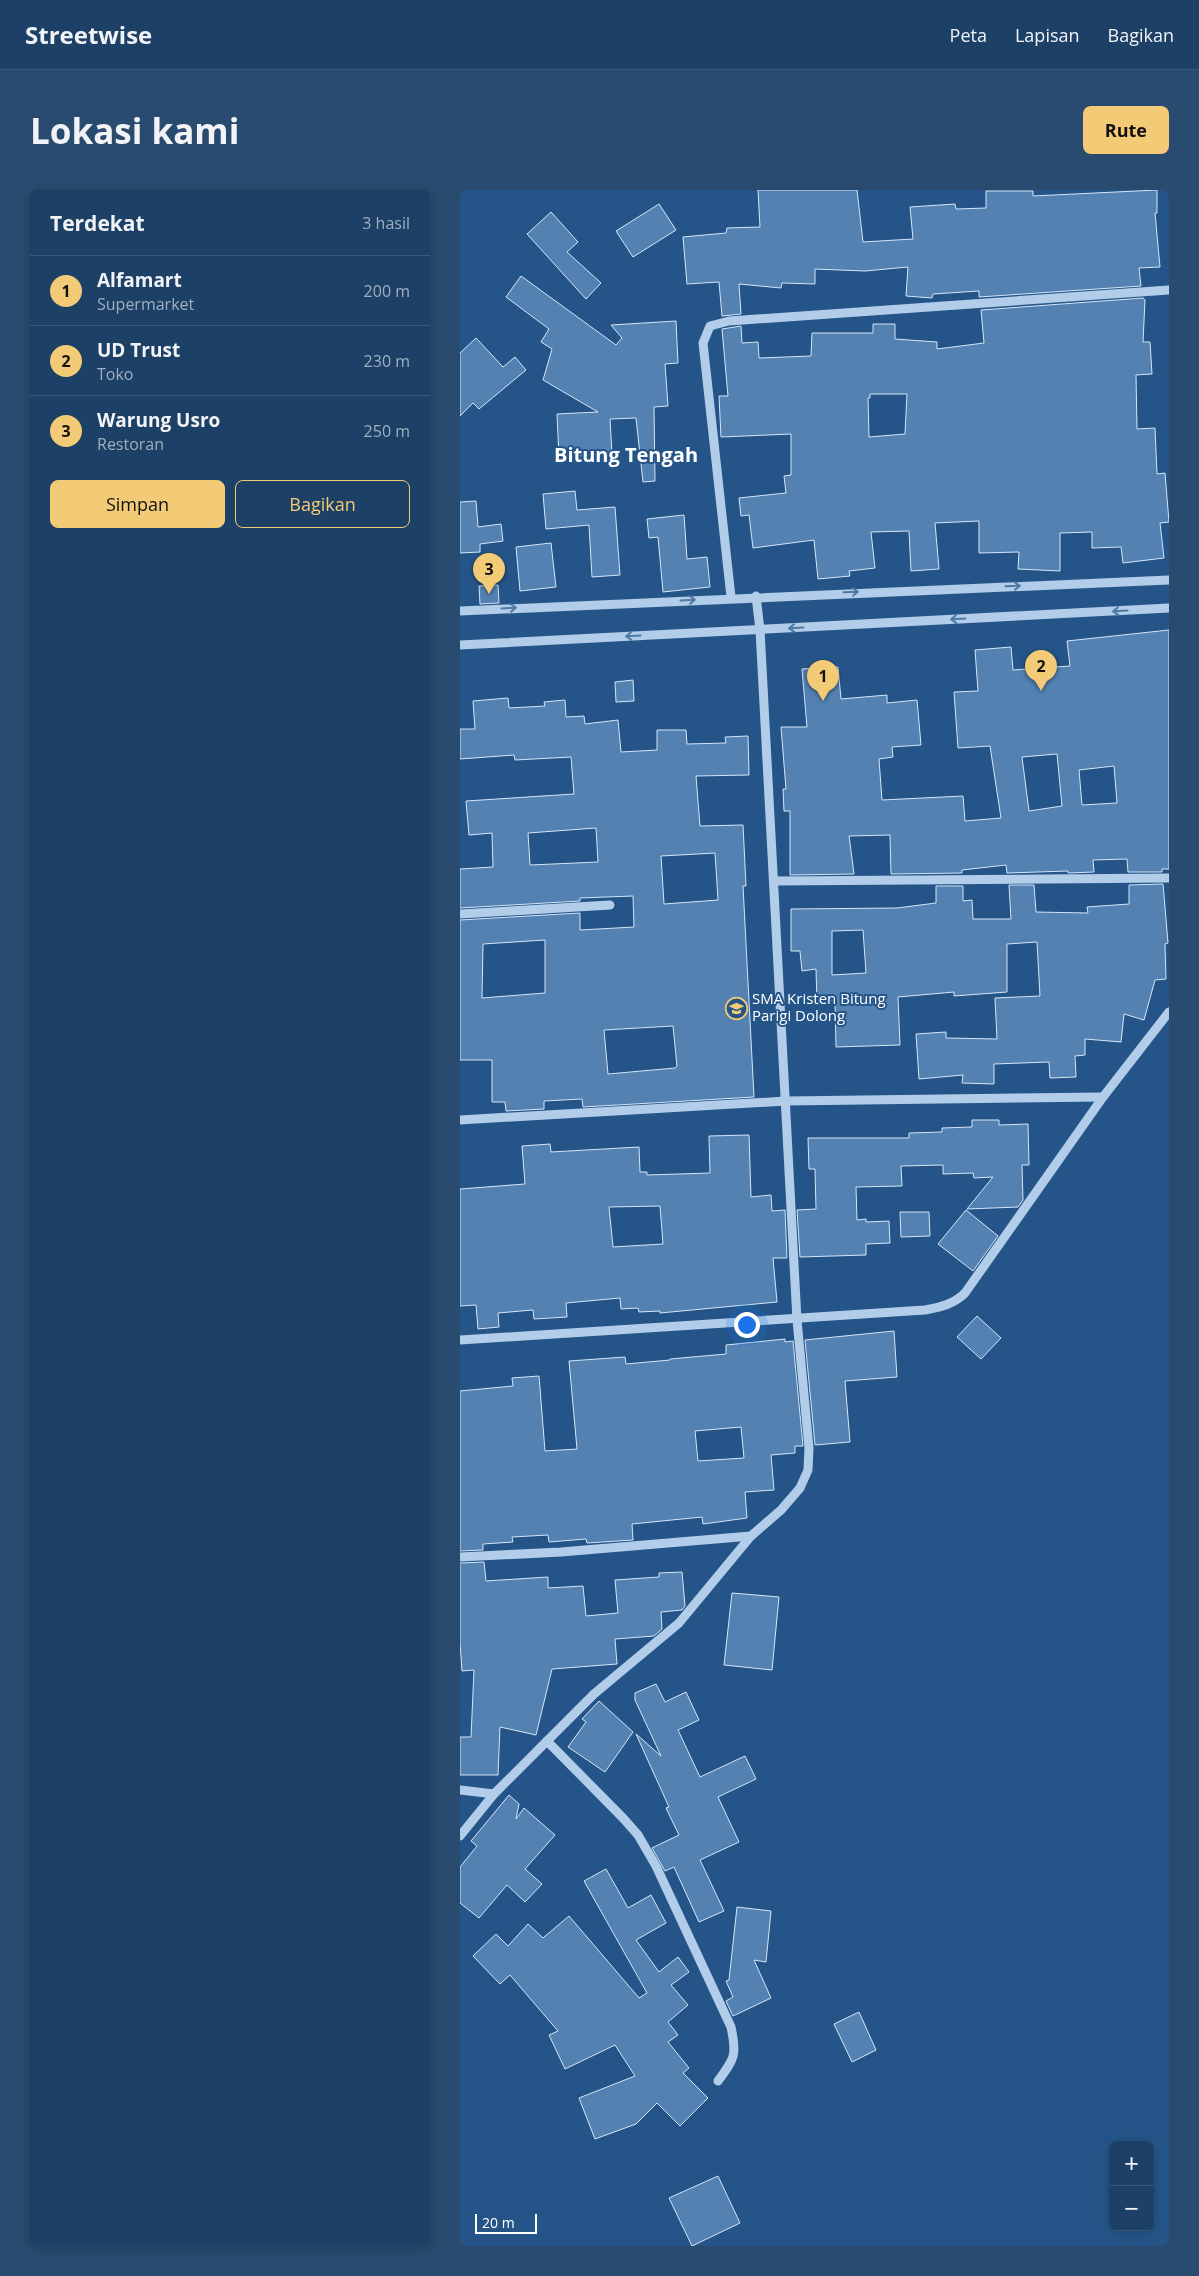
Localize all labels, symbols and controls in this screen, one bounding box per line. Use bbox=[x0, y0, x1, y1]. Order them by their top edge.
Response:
text: Streetwise bbox=[25, 18, 152, 51]
text: Peta bbox=[950, 23, 987, 47]
text: Lapisan bbox=[1015, 23, 1080, 47]
text: Bagikan bbox=[1108, 23, 1174, 47]
button: Rute bbox=[1083, 106, 1169, 154]
text: Lokasi kami bbox=[30, 107, 239, 154]
text: Terdekat bbox=[50, 209, 145, 237]
text: 3 hasil bbox=[362, 212, 410, 234]
text: Alfamart bbox=[97, 267, 182, 293]
text: 1 bbox=[61, 280, 71, 302]
text: 200 m bbox=[364, 280, 410, 302]
text: Supermarket bbox=[97, 293, 194, 315]
text: UD Trust bbox=[97, 337, 180, 363]
text: 2 bbox=[61, 350, 71, 372]
text: 230 m bbox=[364, 350, 410, 372]
text: Toko bbox=[97, 363, 133, 385]
text: Warung Usro bbox=[97, 407, 220, 433]
text: 3 bbox=[61, 420, 71, 442]
text: 250 m bbox=[364, 420, 410, 442]
text: Restoran bbox=[97, 433, 164, 455]
district label: Bitung Tengah bbox=[554, 441, 698, 468]
button: Simpan bbox=[50, 480, 225, 528]
button: Bagikan bbox=[235, 480, 410, 528]
pin: 3 bbox=[473, 553, 505, 594]
one-way arrow bbox=[1004, 581, 1021, 591]
one-way arrow bbox=[843, 588, 859, 597]
one-way arrow bbox=[680, 595, 696, 604]
one-way arrow bbox=[500, 604, 516, 613]
one-way arrow bbox=[1113, 606, 1129, 615]
one-way arrow bbox=[950, 615, 966, 624]
one-way arrow bbox=[788, 623, 804, 632]
one-way arrow bbox=[626, 632, 642, 641]
pin: 2 bbox=[1025, 650, 1057, 691]
pin: 1 bbox=[807, 660, 839, 701]
place label: SMA Kristen Bitung Parigi Dolong bbox=[752, 988, 886, 1025]
school or university icon: SMA Kristen Bitung Parigi Dolong bbox=[724, 996, 748, 1020]
your location bbox=[734, 1312, 760, 1338]
map controls bbox=[1109, 2141, 1154, 2231]
button: + bbox=[1109, 2141, 1154, 2186]
button: − bbox=[1109, 2186, 1154, 2231]
scale bar bbox=[475, 2211, 538, 2234]
text: 20 m bbox=[482, 2213, 515, 2232]

